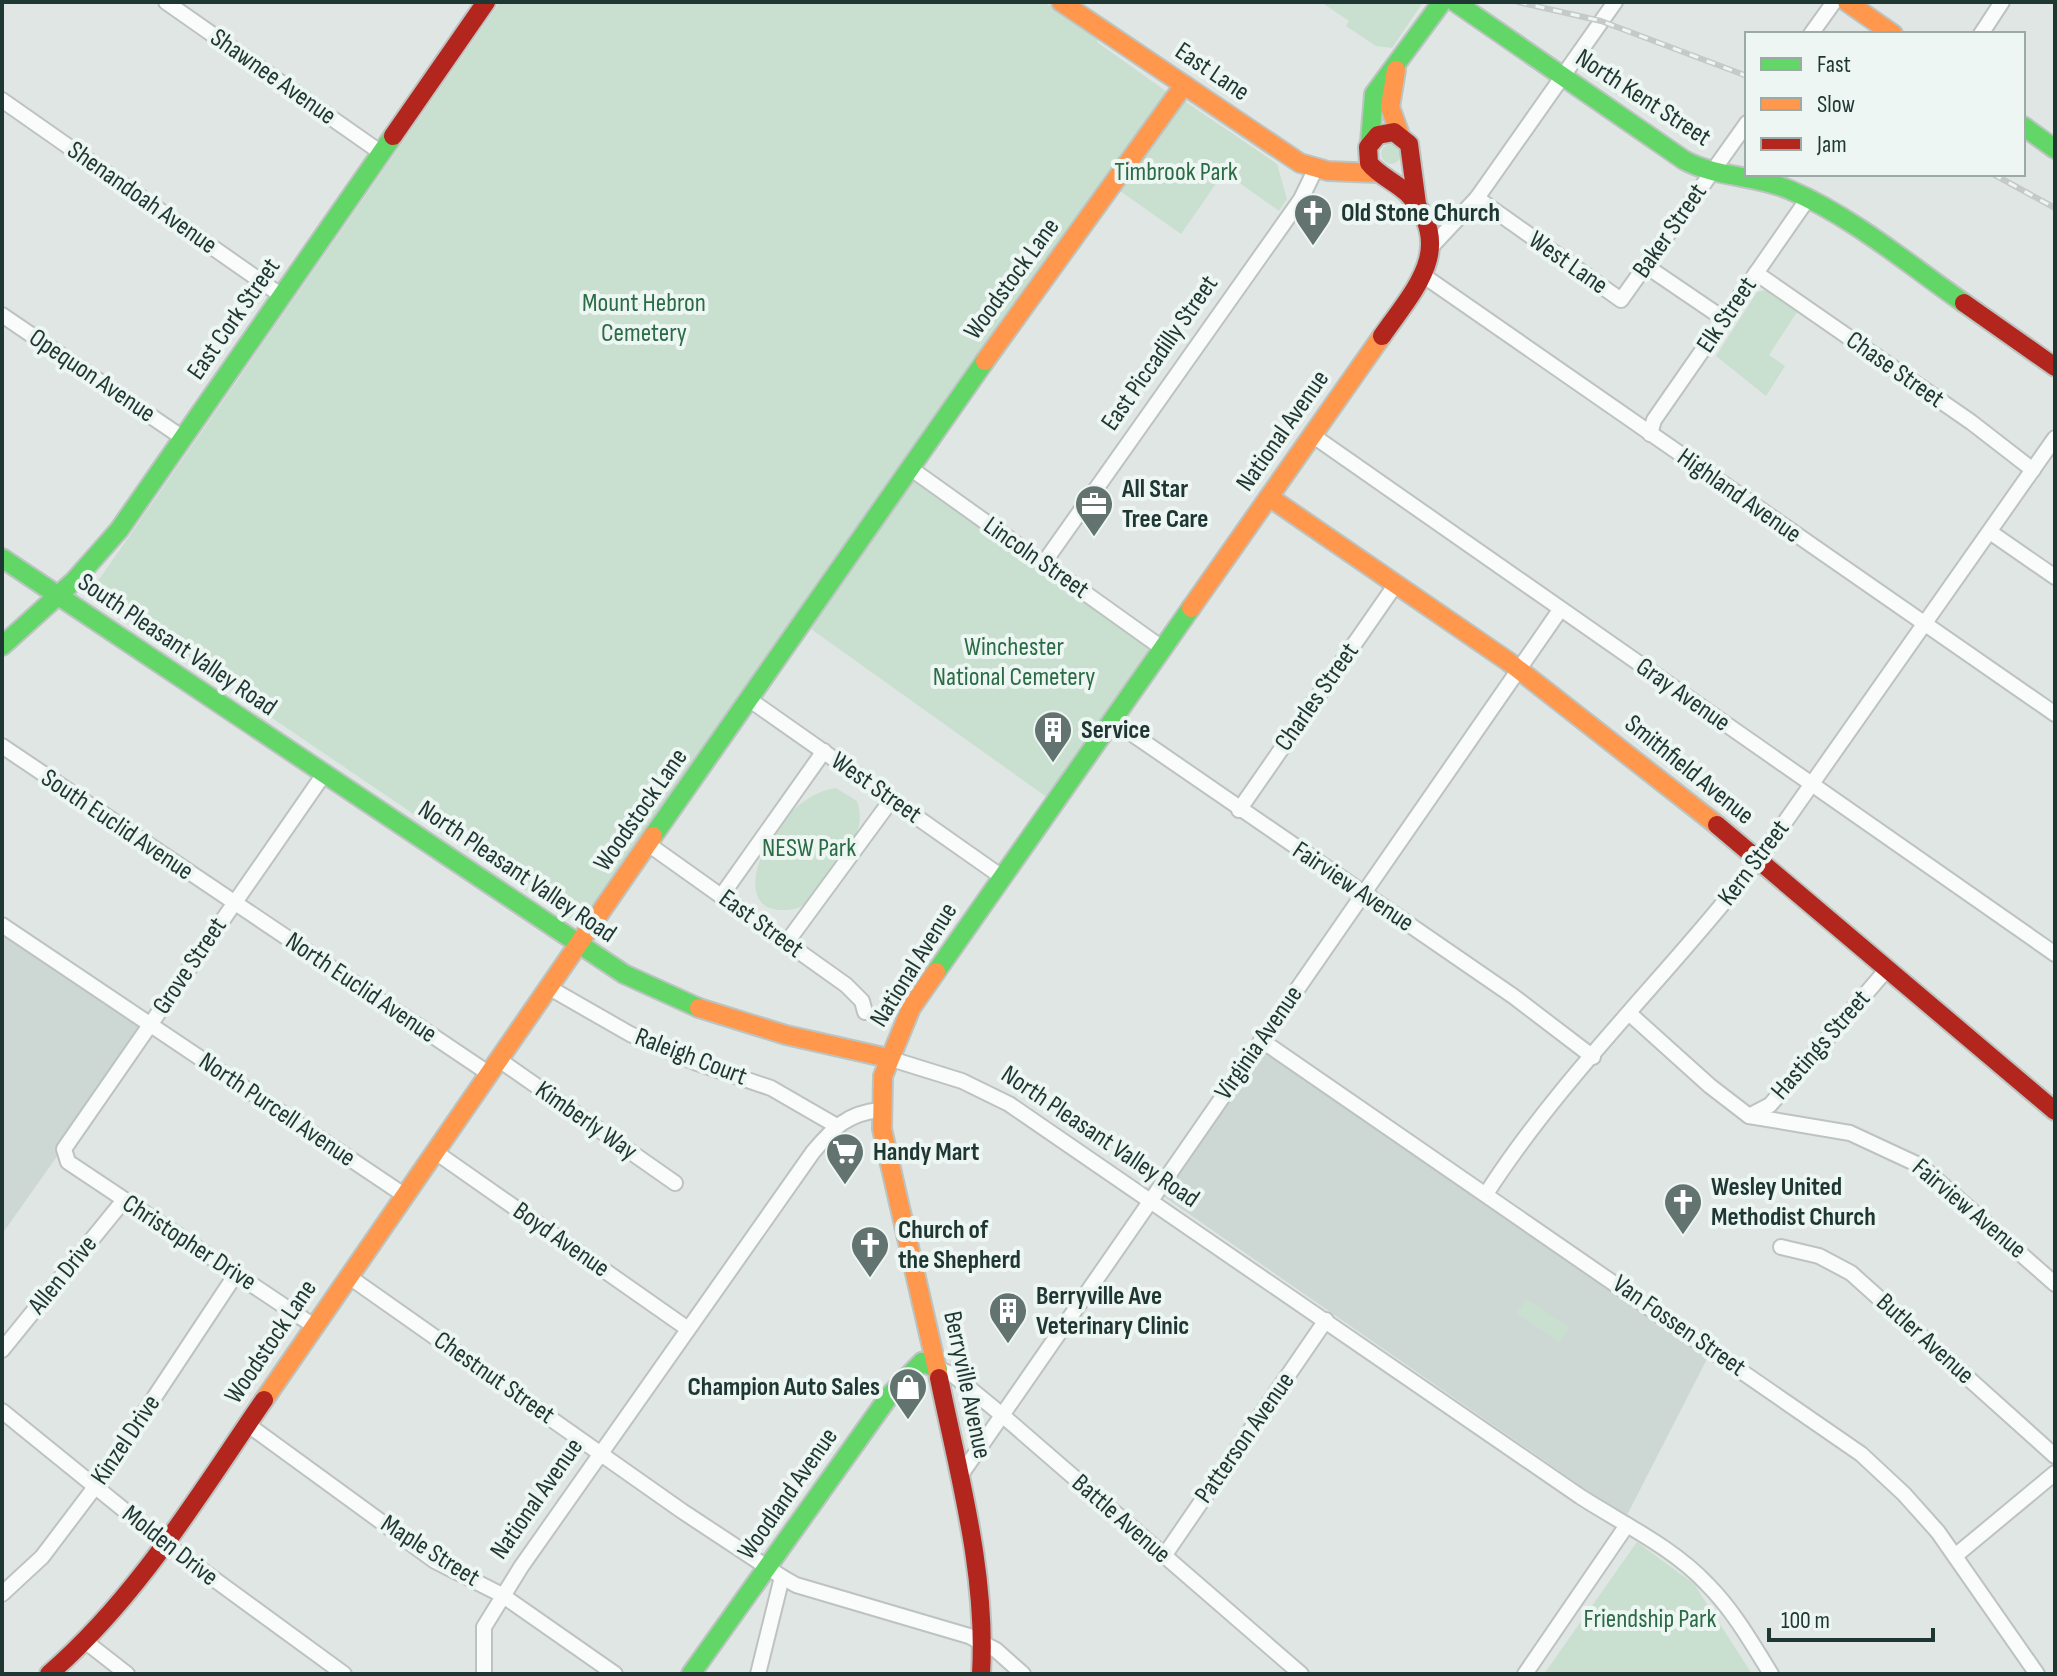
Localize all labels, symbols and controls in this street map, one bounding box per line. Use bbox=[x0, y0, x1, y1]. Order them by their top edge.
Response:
street label: Shawnee Avenue bbox=[204, 22, 342, 132]
legend bbox=[1745, 32, 2025, 176]
street label: East Lane bbox=[1169, 36, 1255, 108]
street label: North Kent Street bbox=[1570, 43, 1717, 153]
text: Fast bbox=[1817, 50, 1851, 79]
text: Slow bbox=[1817, 90, 1855, 119]
text: Jam bbox=[1816, 130, 1847, 159]
street label: Shenandoah Avenue bbox=[61, 135, 223, 261]
park label: Timbrook Park bbox=[1114, 157, 1238, 188]
street label: Baker Street bbox=[1626, 178, 1714, 284]
church icon: Old Stone Church bbox=[1292, 192, 1334, 247]
place label: Old Stone Church bbox=[1341, 198, 1500, 229]
street label: Woodstock Lane bbox=[958, 212, 1066, 346]
street label: West Lane bbox=[1522, 225, 1614, 301]
street label: East Cork Street bbox=[181, 252, 287, 386]
street label: East Piccadilly Street bbox=[1095, 269, 1225, 437]
street label: Elk Street bbox=[1691, 271, 1764, 359]
park label: Mount Hebron Cemetery bbox=[582, 288, 706, 349]
street label: Opequon Avenue bbox=[23, 323, 161, 429]
street label: Chase Street bbox=[1840, 325, 1950, 415]
street label: National Avenue bbox=[1230, 365, 1336, 497]
street label: Highland Avenue bbox=[1671, 442, 1807, 550]
place label: All Star Tree Care bbox=[1121, 474, 1208, 535]
office icon: All Star Tree Care bbox=[1073, 483, 1115, 538]
street label: Lincoln Street bbox=[977, 510, 1095, 606]
street label: South Pleasant Valley Road bbox=[72, 567, 282, 723]
park label: Winchester National Cemetery bbox=[933, 632, 1095, 693]
street label: Charles Street bbox=[1269, 637, 1366, 757]
street label: Gray Avenue bbox=[1630, 651, 1736, 739]
building icon: Service bbox=[1032, 709, 1074, 764]
street label: Smithfield Avenue bbox=[1618, 709, 1760, 831]
place label: Service bbox=[1081, 715, 1150, 746]
street label: Woodstock Lane bbox=[587, 743, 695, 877]
street label: West Street bbox=[825, 746, 927, 830]
street label: South Euclid Avenue bbox=[35, 763, 199, 887]
street label: North Pleasant Valley Road bbox=[412, 794, 622, 950]
street label: Kern Street bbox=[1712, 814, 1796, 912]
park label: NESW Park bbox=[762, 833, 856, 864]
street label: Fairview Avenue bbox=[1287, 835, 1419, 939]
street label: East Street bbox=[713, 883, 809, 965]
street label: National Avenue bbox=[864, 897, 964, 1033]
street label: Grove Street bbox=[146, 912, 234, 1020]
street label: North Euclid Avenue bbox=[279, 926, 443, 1050]
street label: Virginia Avenue bbox=[1208, 980, 1310, 1106]
street label: Hastings Street bbox=[1765, 984, 1877, 1106]
street label: Raleigh Court bbox=[631, 1022, 751, 1092]
street label: North Purcell Avenue bbox=[193, 1046, 361, 1174]
street label: North Pleasant Valley Road bbox=[995, 1059, 1205, 1215]
street label: Kimberly Way bbox=[529, 1075, 643, 1167]
supermarket icon: Handy Mart bbox=[824, 1131, 866, 1186]
place label: Handy Mart bbox=[873, 1137, 980, 1168]
street label: Fairview Avenue bbox=[1906, 1152, 2032, 1266]
place label: Wesley United Methodist Church bbox=[1711, 1172, 1876, 1233]
church icon: Wesley United Methodist Church bbox=[1662, 1181, 1704, 1236]
street label: Christopher Drive bbox=[116, 1188, 262, 1298]
street label: Boyd Avenue bbox=[507, 1196, 615, 1284]
place label: Church of the Shepherd bbox=[898, 1215, 1021, 1276]
church icon: Church of the Shepherd bbox=[849, 1224, 891, 1279]
street label: Allen Drive bbox=[21, 1229, 104, 1321]
street label: Van Fossen Street bbox=[1606, 1269, 1752, 1383]
street label: Woodstock Lane bbox=[218, 1274, 324, 1410]
place label: Berryville Ave Veterinary Clinic bbox=[1036, 1281, 1189, 1342]
street label: Butler Avenue bbox=[1870, 1287, 1980, 1391]
building icon: Berryville Ave Veterinary Clinic bbox=[987, 1290, 1029, 1345]
street label: Berryville Avenue bbox=[936, 1308, 998, 1462]
street label: Chestnut Street bbox=[428, 1325, 560, 1431]
shop icon: Champion Auto Sales bbox=[887, 1366, 929, 1421]
street label: Patterson Avenue bbox=[1188, 1367, 1302, 1509]
place label: Champion Auto Sales bbox=[687, 1372, 880, 1403]
street label: Kinzel Drive bbox=[85, 1389, 167, 1491]
street label: Woodland Avenue bbox=[731, 1422, 845, 1566]
street label: National Avenue bbox=[484, 1433, 590, 1565]
street label: Battle Avenue bbox=[1065, 1468, 1177, 1570]
street label: Molden Drive bbox=[116, 1499, 224, 1593]
street label: Maple Street bbox=[375, 1509, 485, 1593]
scale bar bbox=[1769, 1592, 1933, 1642]
park label: Friendship Park bbox=[1584, 1604, 1716, 1635]
text: 100 m bbox=[1781, 1606, 1830, 1635]

